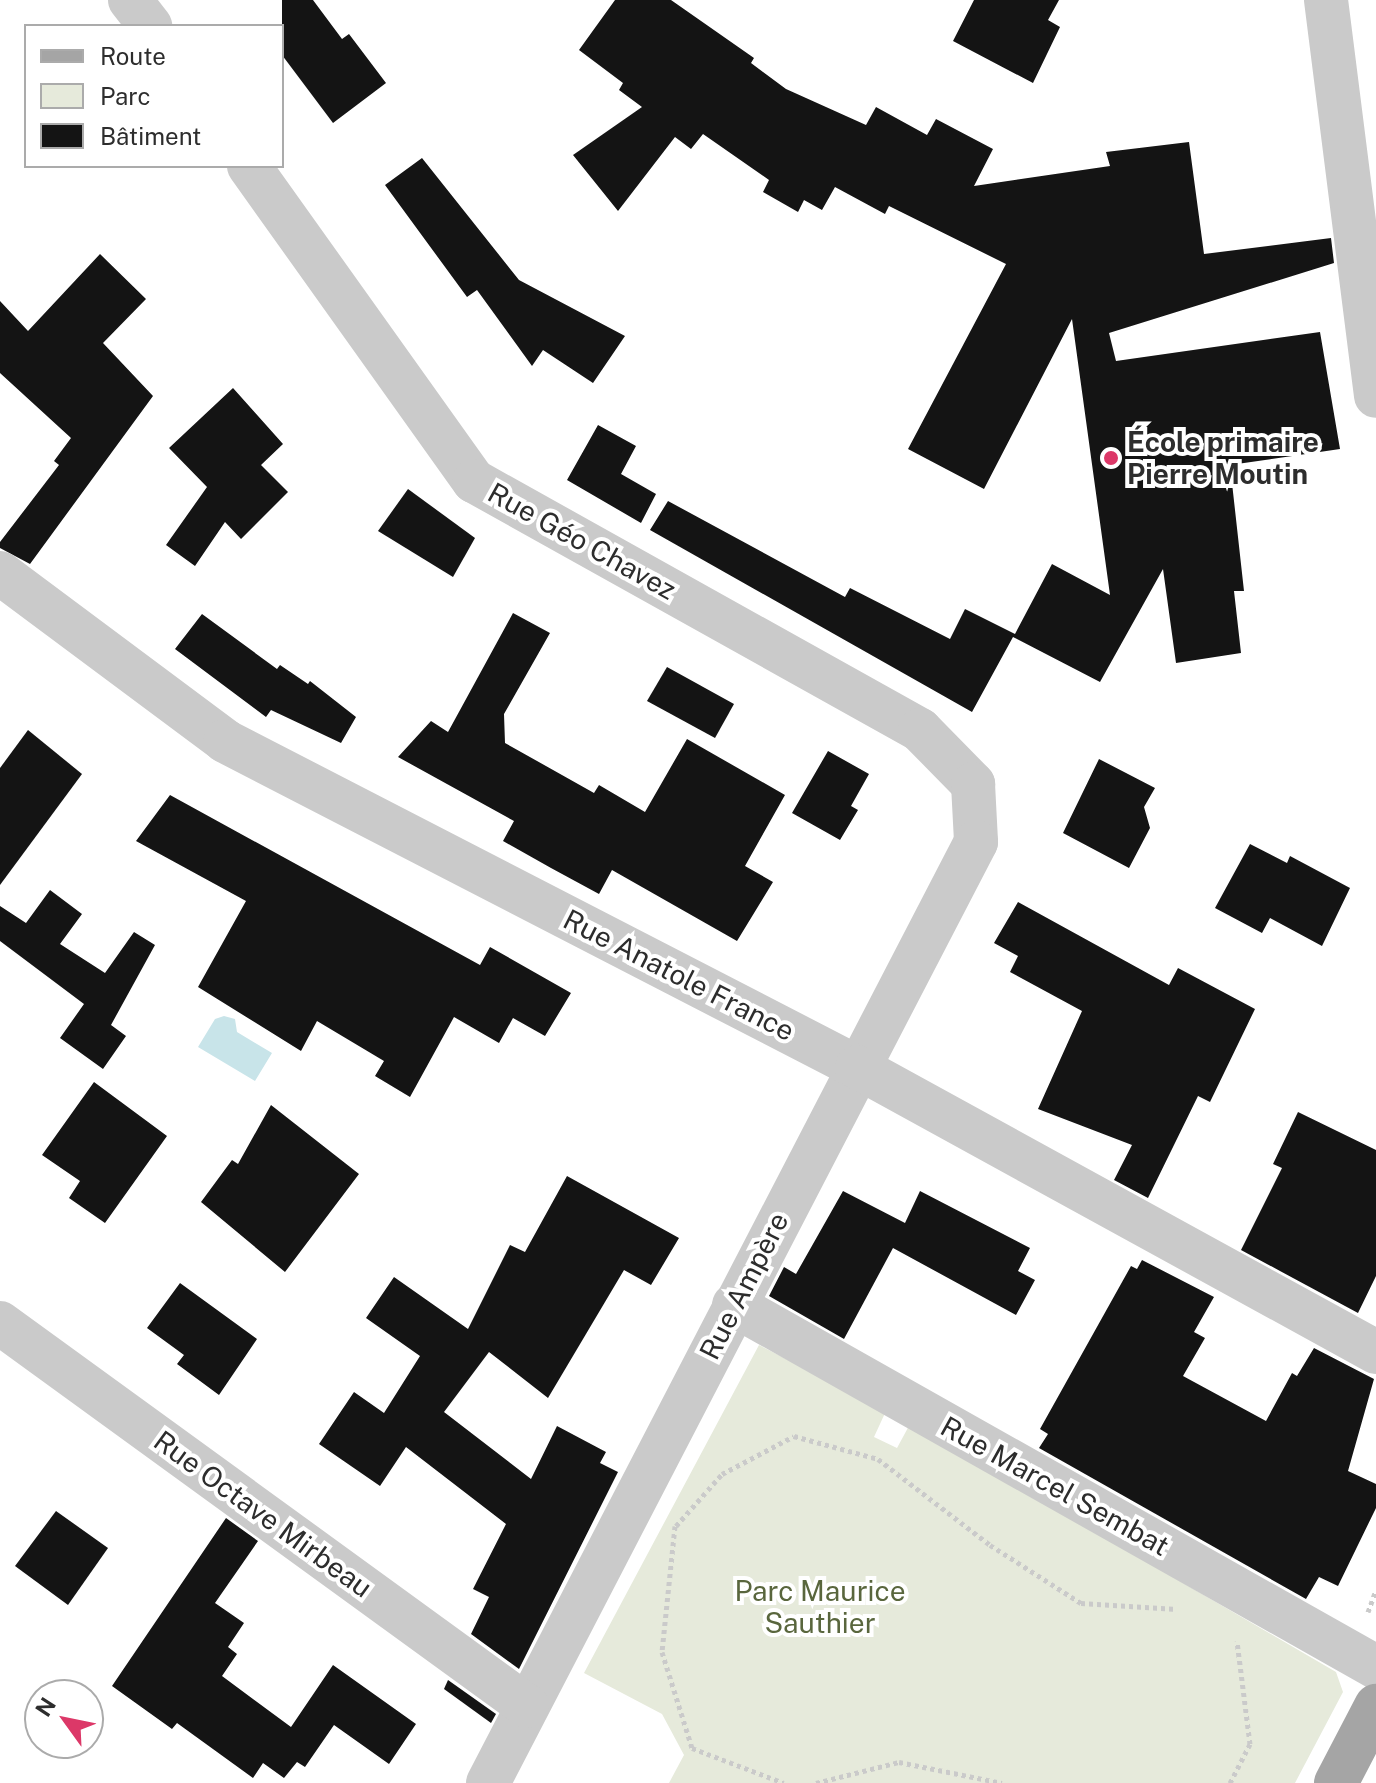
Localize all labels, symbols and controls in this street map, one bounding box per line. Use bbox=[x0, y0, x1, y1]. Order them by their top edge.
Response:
legend bbox=[24, 24, 284, 168]
text: Route bbox=[100, 42, 166, 70]
text: Parc bbox=[100, 82, 151, 110]
text: Bâtiment bbox=[100, 122, 201, 150]
place label: École primaire Pierre Moutin bbox=[1127, 425, 1319, 491]
marker: École primaire Pierre Moutin bbox=[1102, 449, 1120, 467]
street label: Rue Géo Chavez bbox=[482, 475, 682, 607]
street label: Rue Anatole France bbox=[558, 902, 800, 1048]
street label: Rue Ampère bbox=[693, 1207, 795, 1365]
street label: Rue Marcel Sembat bbox=[935, 1409, 1175, 1563]
street label: Rue Octave Mirbeau bbox=[147, 1423, 379, 1605]
park label: Parc Maurice Sauthier bbox=[734, 1574, 906, 1640]
north arrow bbox=[24, 1679, 104, 1759]
text: N bbox=[30, 1693, 61, 1721]

